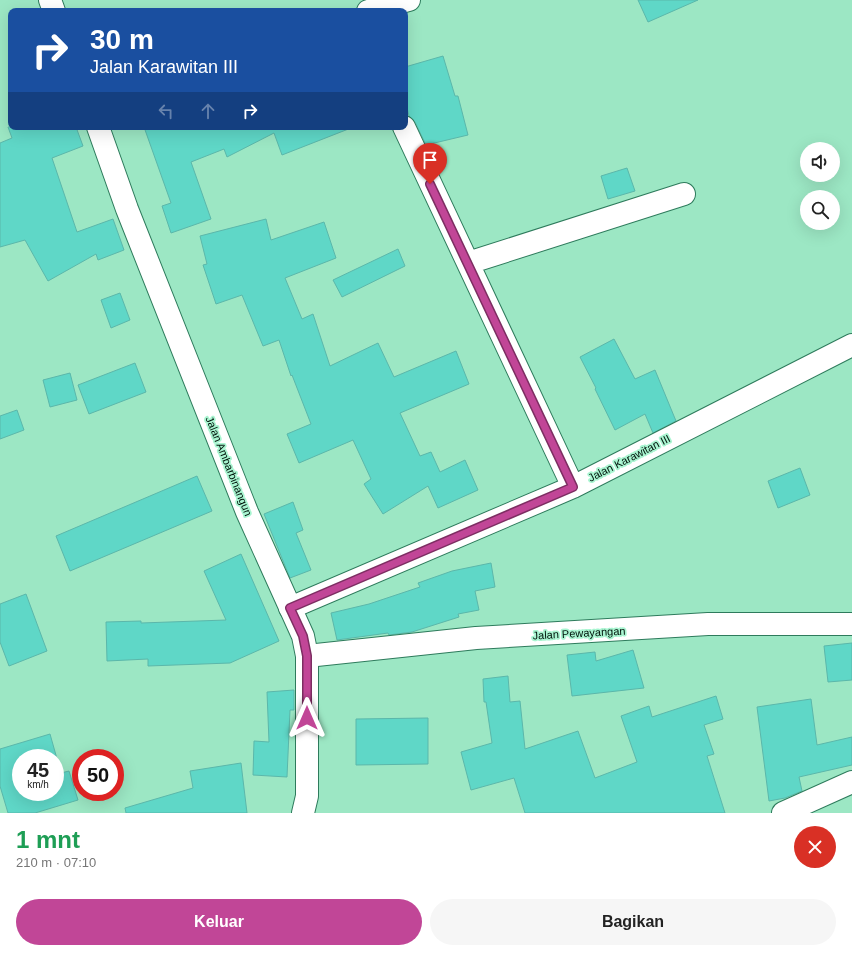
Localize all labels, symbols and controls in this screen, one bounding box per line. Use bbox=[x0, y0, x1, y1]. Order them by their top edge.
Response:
icon: right bbox=[24, 24, 76, 76]
text: 30 m bbox=[90, 24, 154, 55]
text: Jalan Karawitan III bbox=[90, 57, 238, 77]
icon: left bbox=[155, 100, 177, 122]
icon: ahead bbox=[197, 100, 219, 122]
icon: right bbox=[239, 100, 261, 122]
map controls bbox=[800, 142, 840, 230]
button: sound bbox=[800, 142, 840, 182]
pin bbox=[413, 143, 447, 184]
icon: arrive bbox=[419, 149, 441, 171]
button: search bbox=[800, 190, 840, 230]
street label: Jalan Ambarbinangun bbox=[204, 414, 254, 518]
street label: Jalan Karawitan III bbox=[586, 432, 672, 484]
street label: Jalan Pewayangan bbox=[532, 625, 626, 641]
position arrow bbox=[286, 697, 328, 739]
speed limit sign: 50 bbox=[72, 749, 124, 801]
text: 45 bbox=[27, 759, 49, 781]
text: km/h bbox=[27, 779, 49, 790]
text: 1 mnt bbox=[16, 826, 80, 853]
button: close bbox=[794, 826, 836, 868]
text: 210 m · 07:10 bbox=[16, 855, 96, 870]
button: Keluar bbox=[16, 899, 422, 945]
button: Bagikan bbox=[430, 899, 836, 945]

